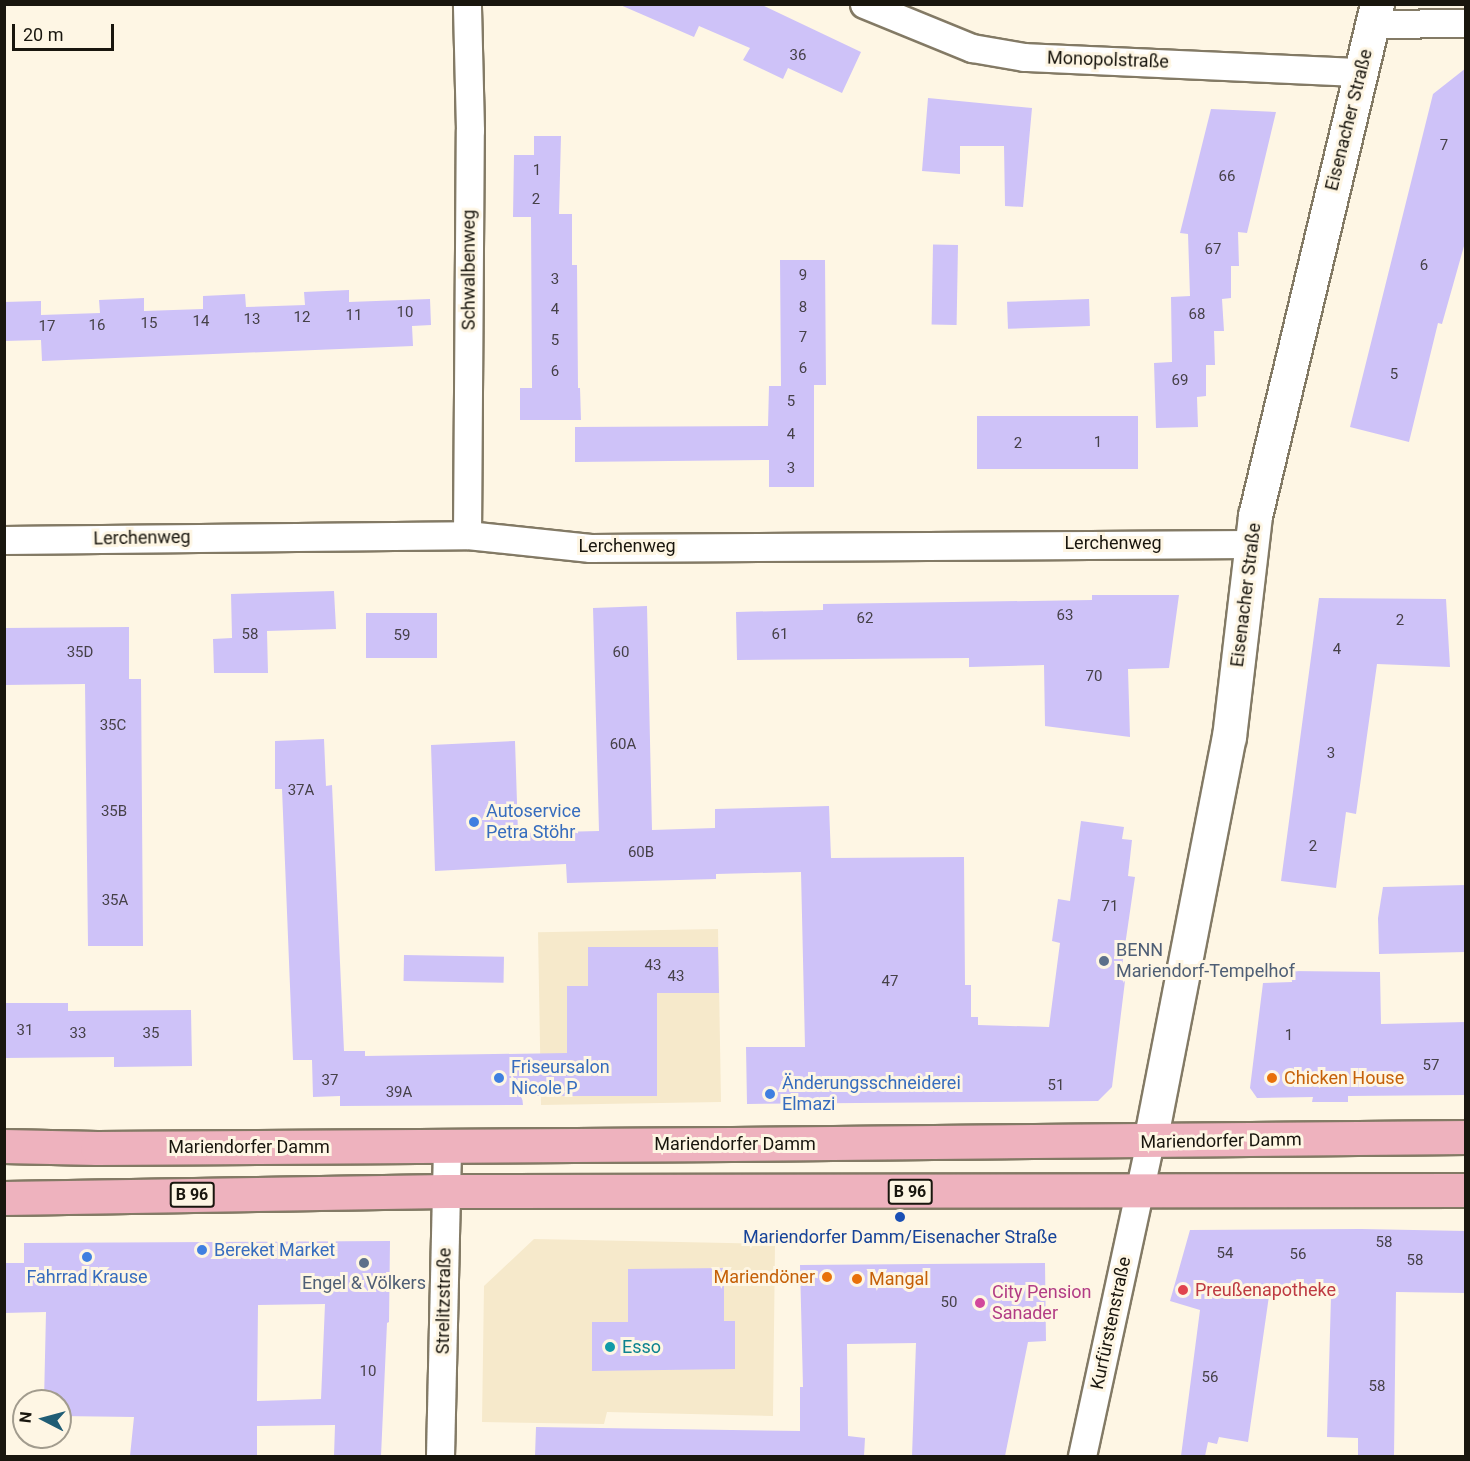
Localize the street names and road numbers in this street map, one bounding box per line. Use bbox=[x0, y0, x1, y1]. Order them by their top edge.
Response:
street label: Monopolstraße bbox=[1047, 47, 1169, 73]
street label: Eisenacher Straße bbox=[1321, 47, 1377, 193]
street label: Schwalbenweg bbox=[458, 210, 480, 330]
street label: Eisenacher Straße bbox=[1226, 522, 1266, 668]
street label: Lerchenweg bbox=[93, 526, 191, 550]
street label: Lerchenweg bbox=[1064, 532, 1162, 554]
street label: Lerchenweg bbox=[578, 535, 676, 557]
street label: Mariendorfer Damm bbox=[1140, 1129, 1302, 1153]
street label: Mariendorfer Damm bbox=[654, 1133, 816, 1155]
street label: Mariendorfer Damm bbox=[168, 1136, 330, 1158]
road number: B 96 bbox=[888, 1179, 932, 1205]
road number: B 96 bbox=[170, 1182, 214, 1208]
street label: Strelitzstraße bbox=[432, 1248, 456, 1354]
street label: Kurfürstenstraße bbox=[1086, 1255, 1136, 1391]

